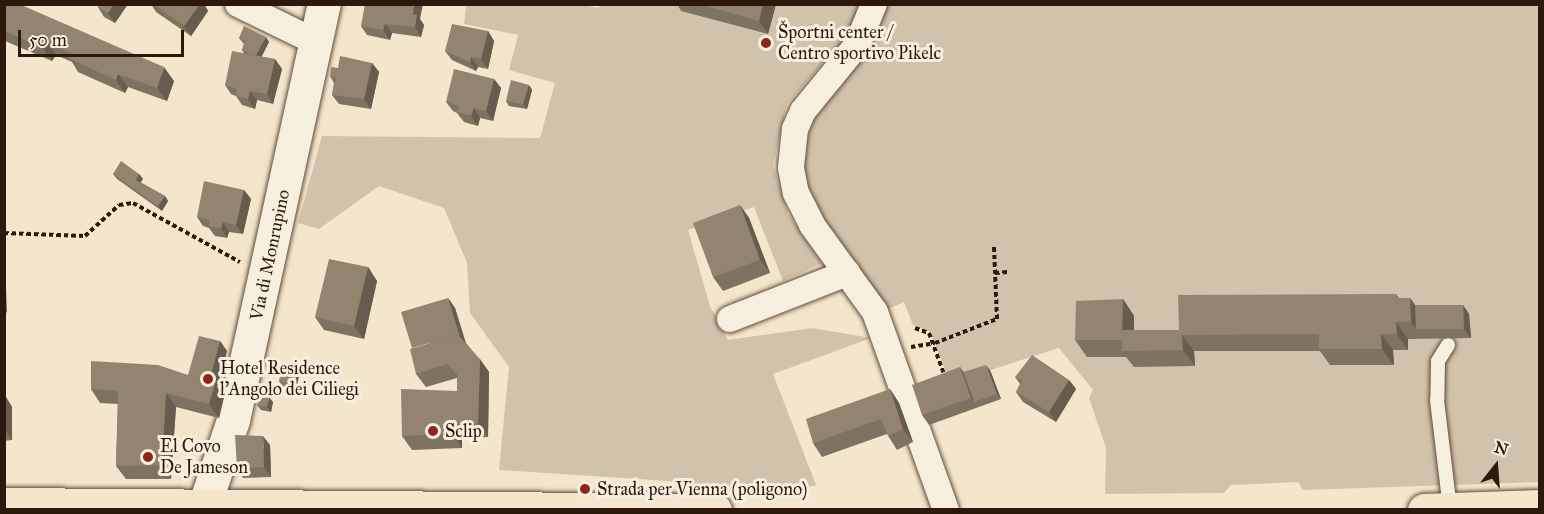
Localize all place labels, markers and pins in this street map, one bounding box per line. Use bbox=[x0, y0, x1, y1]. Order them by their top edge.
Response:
place label: Športni center / Centro sportivo Pikelc bbox=[778, 22, 941, 64]
marker: Športni center / Centro sportivo Pikelc bbox=[759, 36, 773, 50]
place label: Hotel Residence l'Angolo dei Ciliegi bbox=[220, 358, 359, 400]
marker: Hotel Residence l'Angolo dei Ciliegi bbox=[201, 372, 215, 386]
place label: Sclip bbox=[445, 420, 482, 442]
marker: Sclip bbox=[426, 424, 440, 438]
place label: El Covo De Jameson bbox=[160, 436, 248, 478]
marker: El Covo De Jameson bbox=[141, 450, 155, 464]
place label: Strada per Vienna (poligono) bbox=[597, 478, 807, 500]
marker: Strada per Vienna (poligono) bbox=[578, 482, 592, 496]

